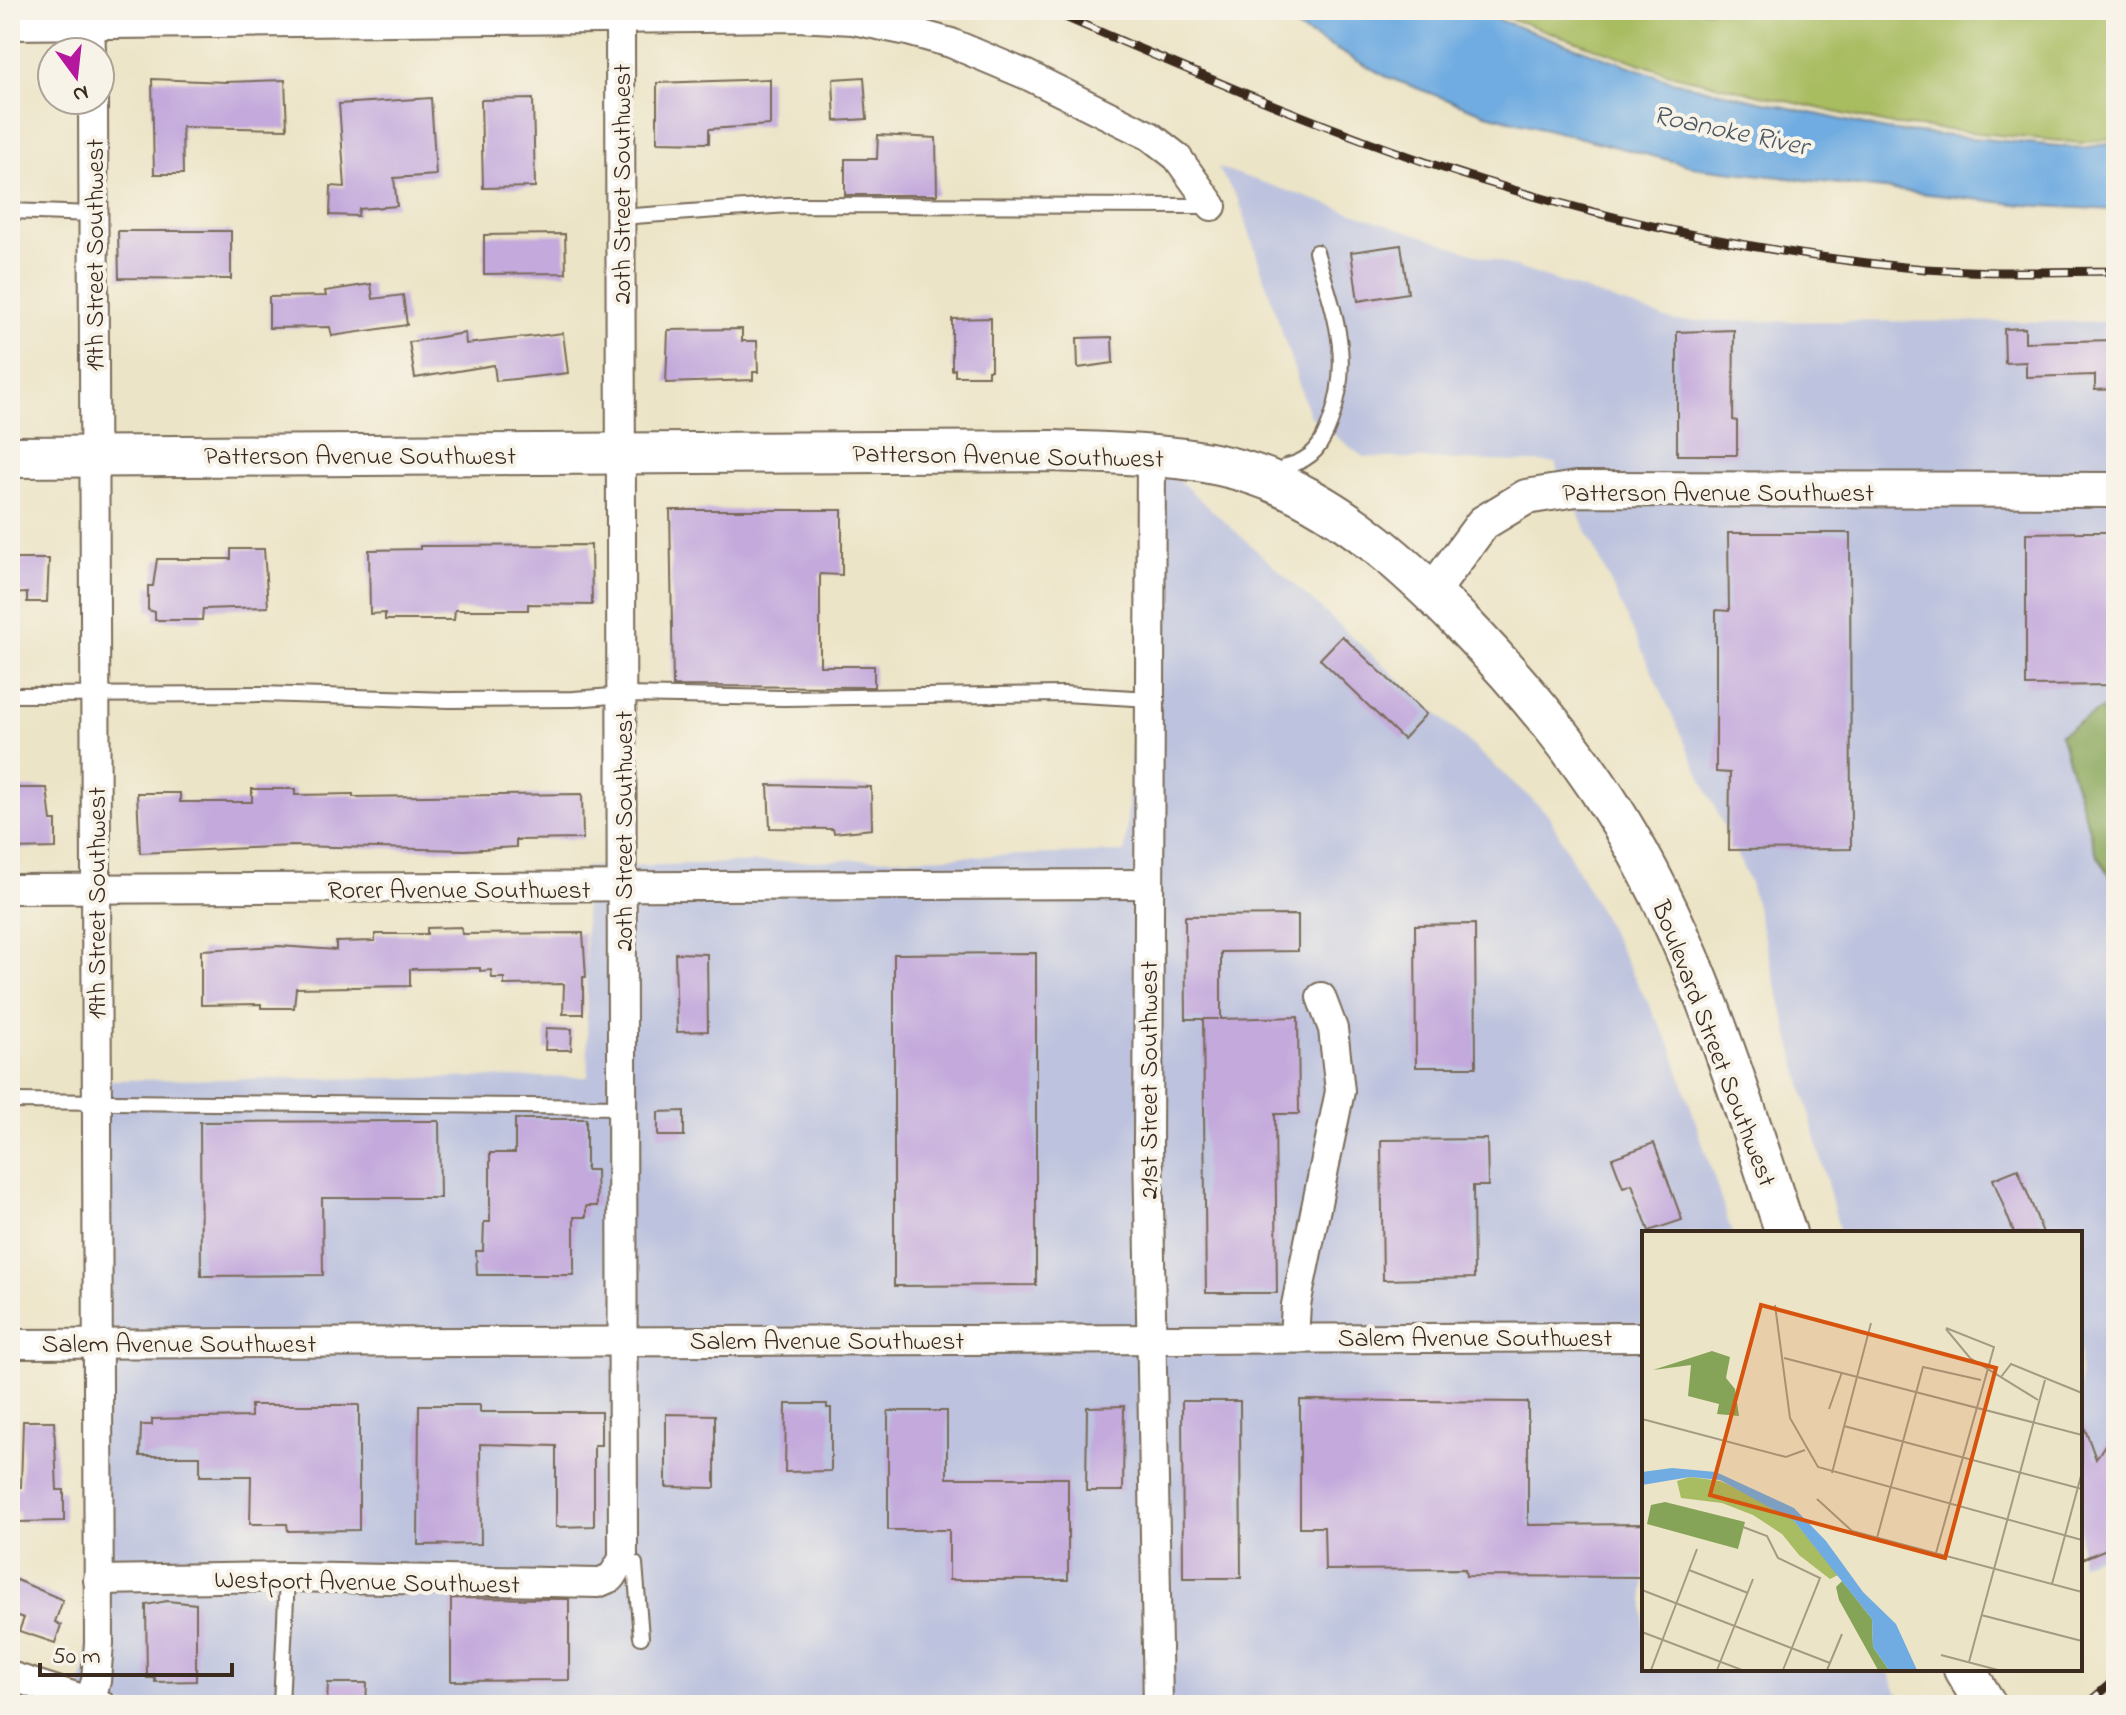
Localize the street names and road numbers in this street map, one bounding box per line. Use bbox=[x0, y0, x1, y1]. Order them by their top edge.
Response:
street label: 20th Street Southwest bbox=[605, 63, 643, 304]
street label: 19th Street Southwest bbox=[78, 139, 116, 371]
street label: Patterson Avenue Southwest bbox=[852, 436, 1164, 480]
street label: Patterson Avenue Southwest bbox=[204, 439, 516, 477]
street label: Patterson Avenue Southwest bbox=[1562, 476, 1874, 514]
street label: 20th Street Southwest bbox=[607, 710, 645, 951]
street label: 19th Street Southwest bbox=[80, 787, 118, 1019]
street label: Rorer Avenue Southwest bbox=[327, 873, 591, 911]
street label: Boulevard Street Southwest bbox=[1640, 894, 1784, 1193]
street label: 21st Street Southwest bbox=[1132, 961, 1170, 1199]
street label: Salem Avenue Southwest bbox=[1338, 1321, 1612, 1359]
street label: Salem Avenue Southwest bbox=[690, 1324, 964, 1362]
street label: Salem Avenue Southwest bbox=[42, 1327, 316, 1365]
street label: Westport Avenue Southwest bbox=[214, 1562, 520, 1606]

